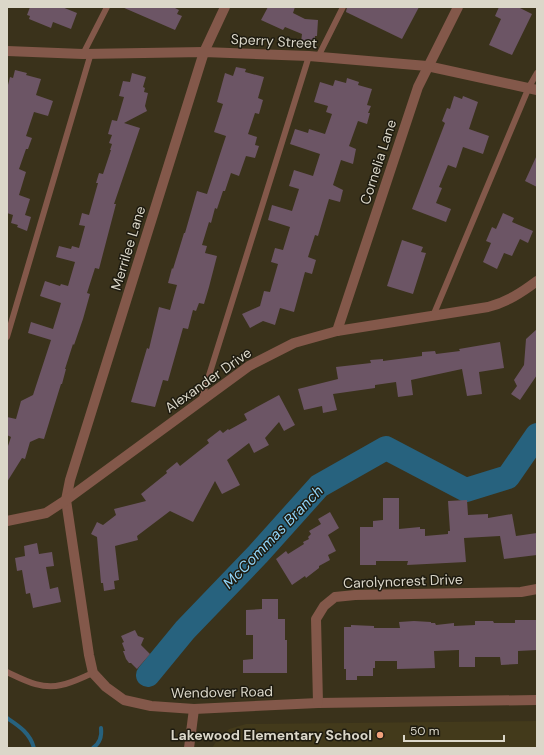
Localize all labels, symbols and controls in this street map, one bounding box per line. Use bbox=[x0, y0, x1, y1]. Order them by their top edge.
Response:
street label: Sperry Street bbox=[230, 30, 318, 52]
street label: Cornelia Lane bbox=[356, 117, 400, 207]
street label: Merrilee Lane bbox=[107, 204, 149, 292]
street label: Alexander Drive bbox=[161, 344, 255, 416]
water label: McCommas Branch bbox=[218, 481, 328, 593]
street label: Carolyncrest Drive bbox=[343, 570, 463, 592]
street label: Wendover Road bbox=[171, 682, 273, 702]
scale bar bbox=[404, 717, 504, 743]
text: 50 m bbox=[410, 723, 439, 739]
place label: Lakewood Elementary School bbox=[171, 726, 372, 744]
marker: Lakewood Elementary School bbox=[375, 730, 385, 740]

